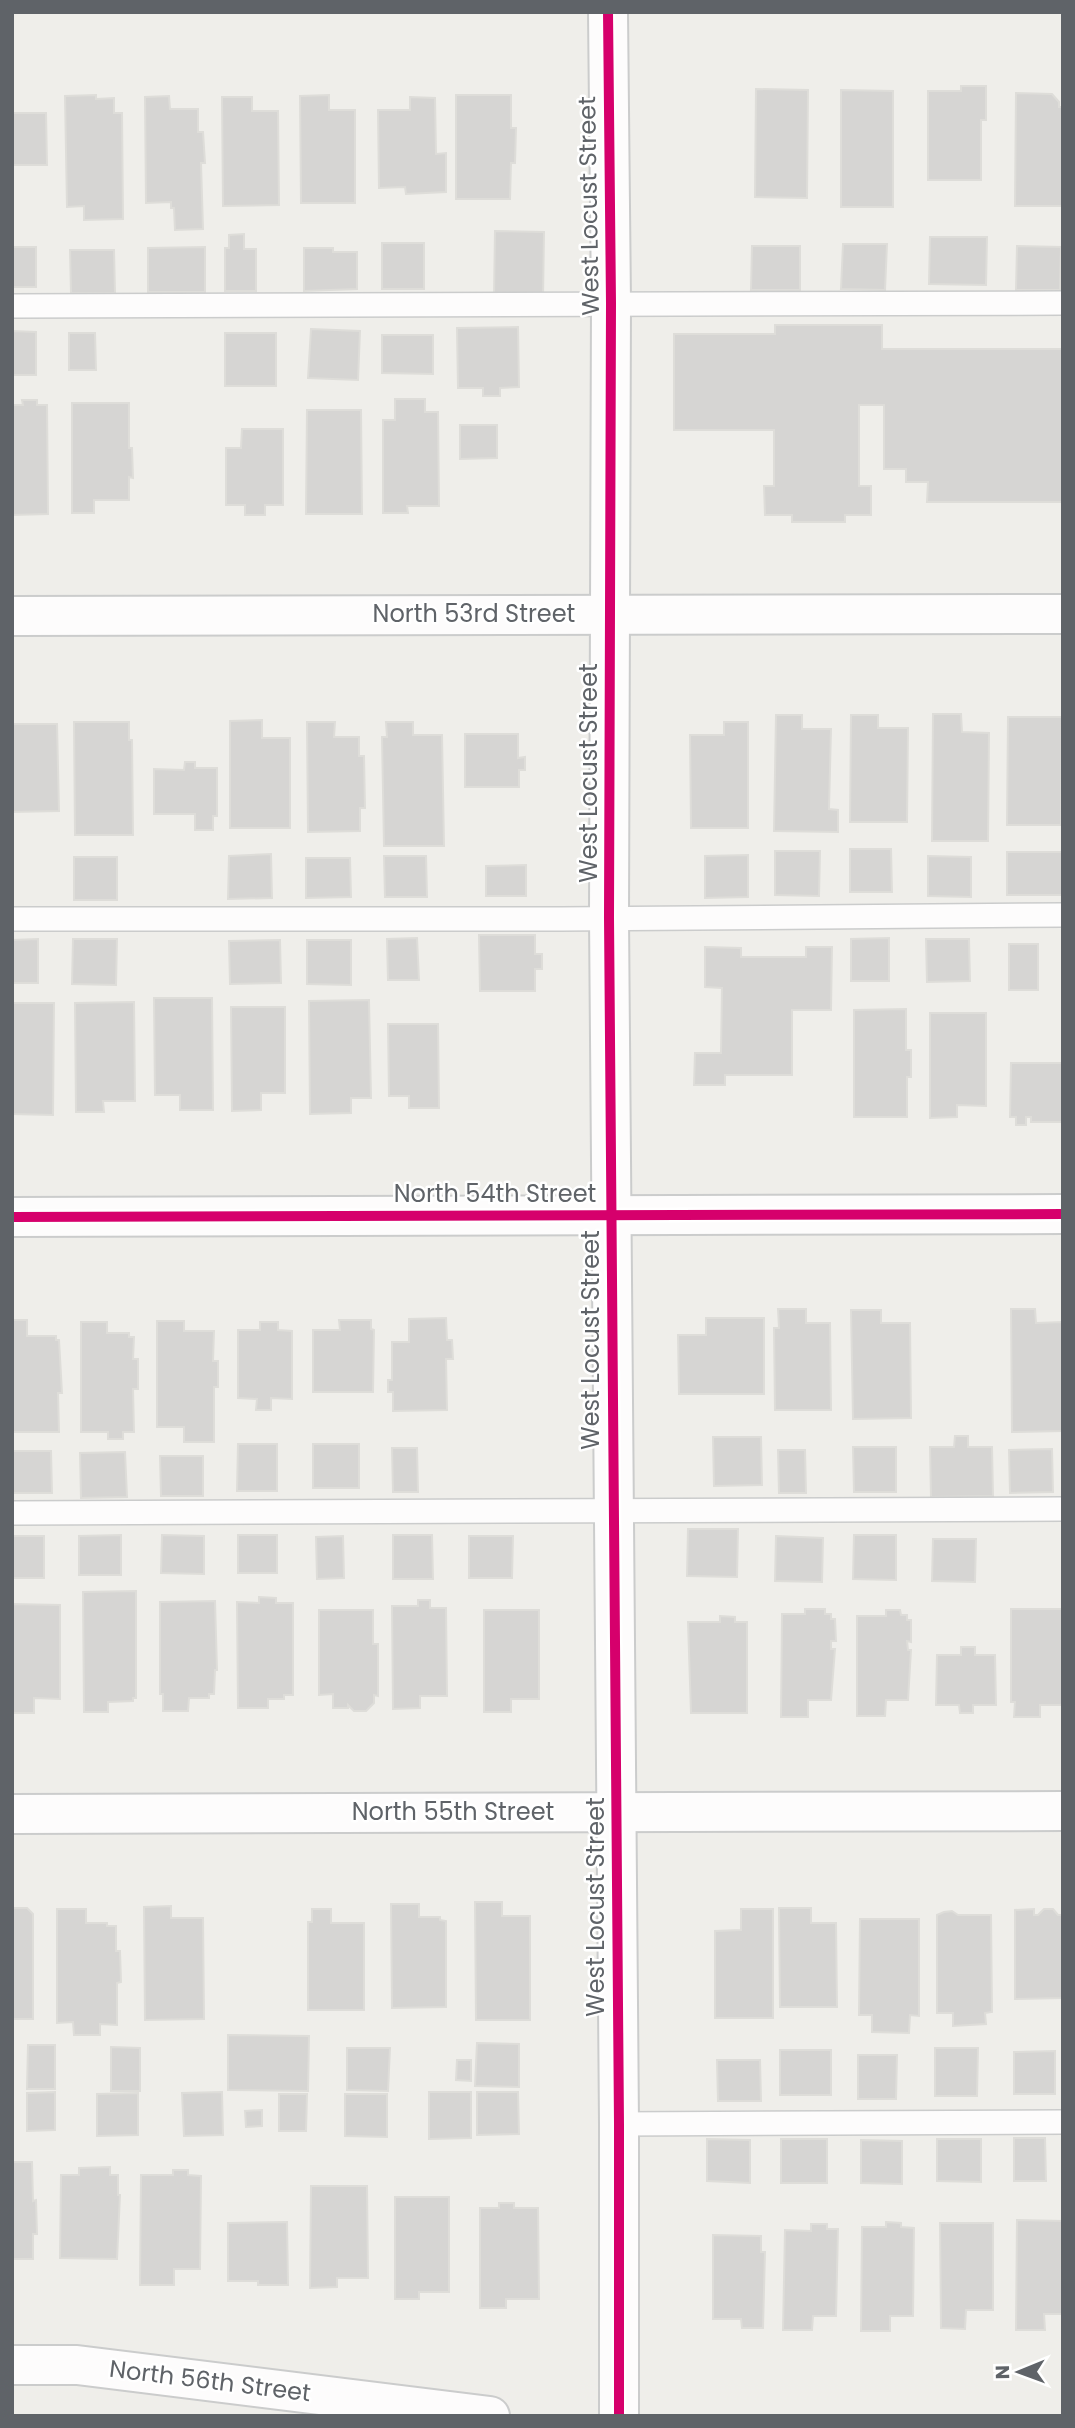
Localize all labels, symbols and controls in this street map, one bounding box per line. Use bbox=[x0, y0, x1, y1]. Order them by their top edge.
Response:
street label: West Locust Street bbox=[570, 96, 607, 316]
street label: North 53rd Street bbox=[373, 597, 575, 630]
street label: West Locust Street bbox=[572, 663, 605, 883]
street label: North 54th Street bbox=[394, 1177, 596, 1210]
street label: West Locust Street bbox=[574, 1230, 607, 1450]
street label: North 55th Street bbox=[352, 1795, 554, 1828]
street label: West Locust Street bbox=[579, 1797, 612, 2017]
north arrow bbox=[984, 2337, 1054, 2407]
street label: North 56th Street bbox=[107, 2352, 313, 2409]
text: N bbox=[989, 2365, 1016, 2380]

